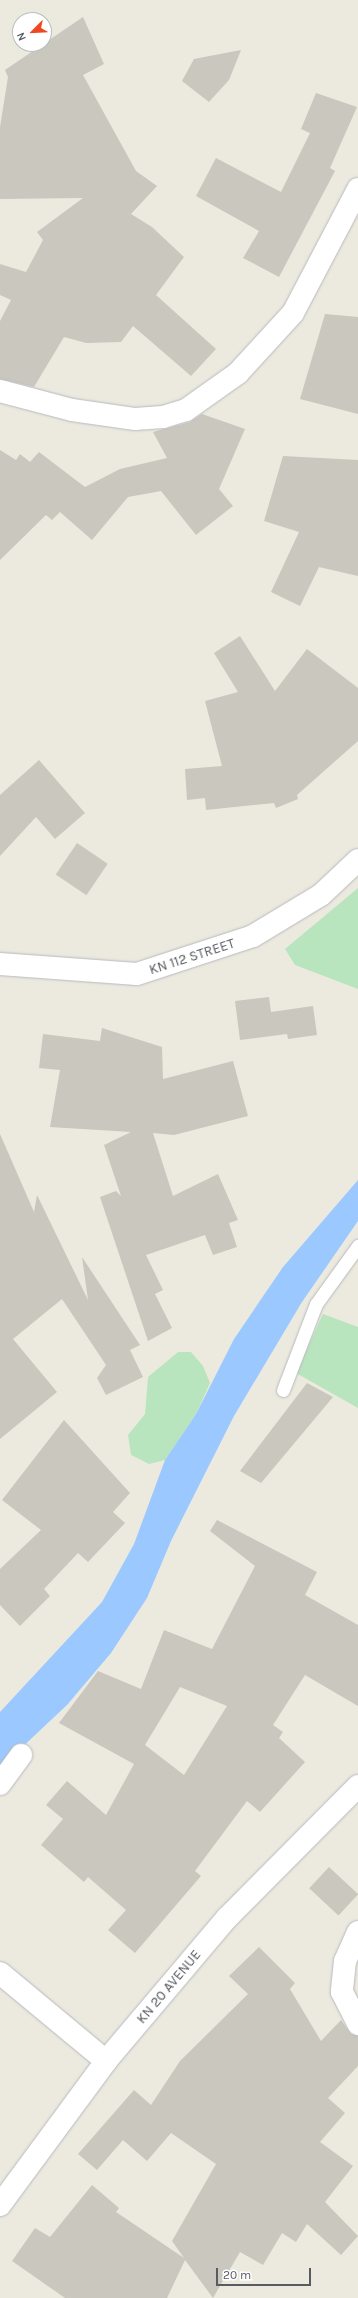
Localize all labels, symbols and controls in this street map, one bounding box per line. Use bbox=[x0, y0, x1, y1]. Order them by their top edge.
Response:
north arrow bbox=[12, 12, 52, 52]
text: N bbox=[14, 30, 29, 43]
street label: KN 112 STREET bbox=[147, 935, 237, 979]
street label: KN 20 AVENUE bbox=[133, 1947, 205, 2027]
scale bar bbox=[218, 2260, 313, 2286]
text: 20 m bbox=[223, 2268, 251, 2282]

